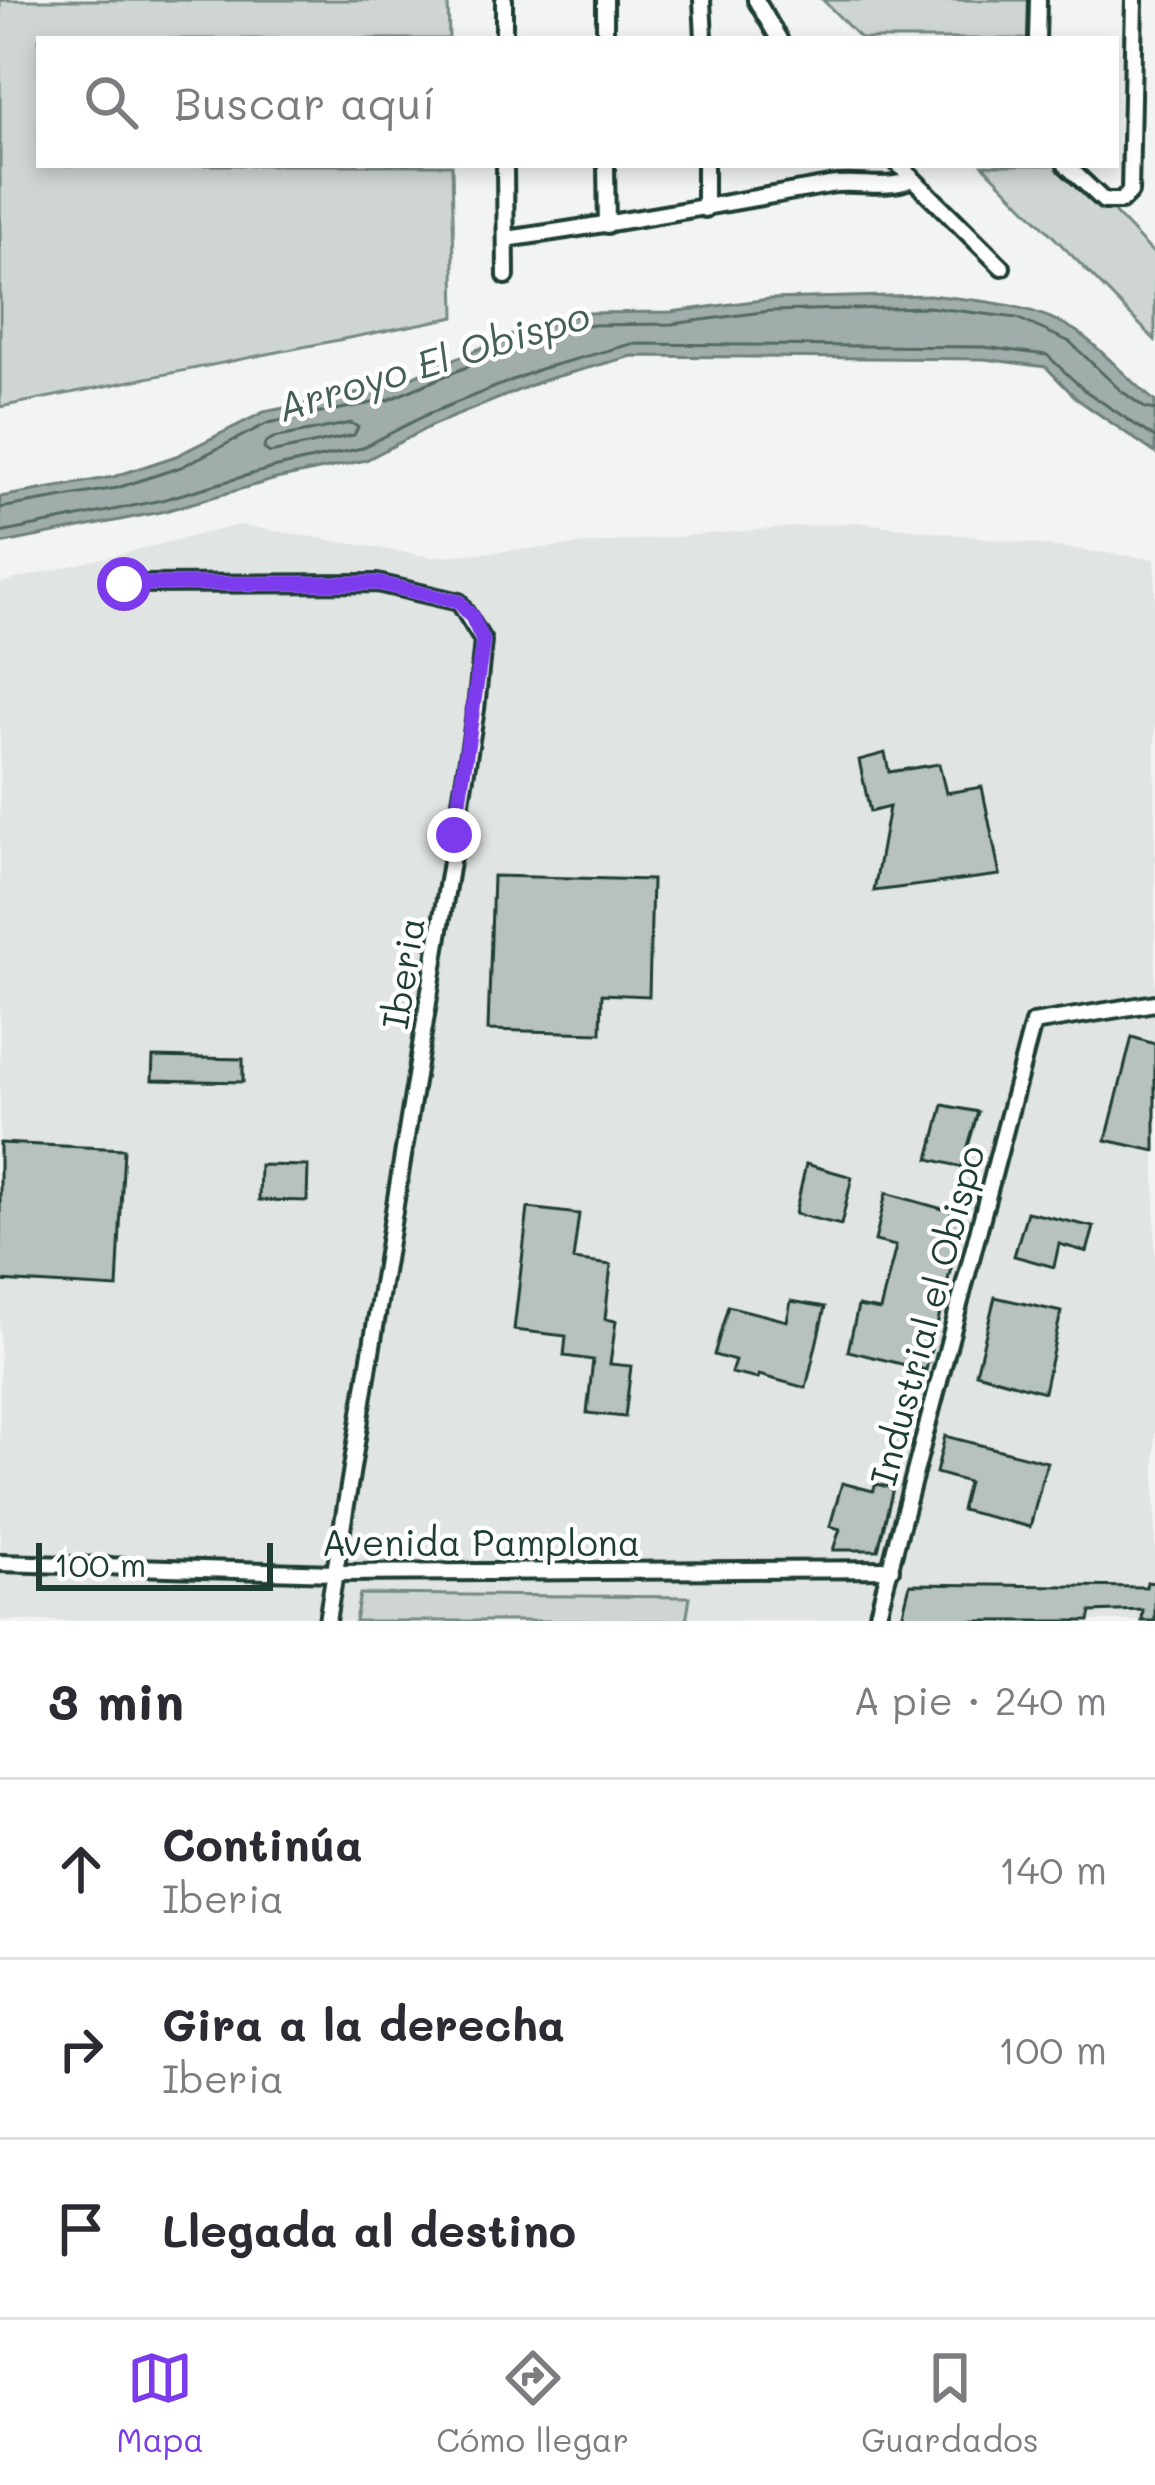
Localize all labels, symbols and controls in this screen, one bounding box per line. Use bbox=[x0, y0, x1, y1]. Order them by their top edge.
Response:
search box bbox=[36, 36, 1119, 168]
icon: search bbox=[78, 69, 144, 135]
text: Buscar aquí bbox=[174, 73, 436, 131]
water label: Arroyo El Obispo bbox=[271, 288, 595, 432]
route start bbox=[97, 557, 151, 611]
route end bbox=[427, 808, 481, 862]
street label: Iberia bbox=[370, 914, 434, 1032]
street label: Industrial el Obispo bbox=[858, 1140, 994, 1490]
street label: Avenida Pamplona bbox=[322, 1518, 640, 1565]
scale bar bbox=[36, 1537, 273, 1590]
text: 100 m bbox=[54, 1542, 146, 1585]
text: 3 min bbox=[48, 1666, 184, 1733]
text: A pie · 240 m bbox=[853, 1674, 1107, 1725]
text: Continúa bbox=[162, 1814, 363, 1872]
icon: ahead bbox=[48, 1836, 114, 1902]
text: 140 m bbox=[999, 1843, 1107, 1894]
text: Iberia bbox=[162, 1872, 284, 1923]
text: Gira a la derecha bbox=[162, 1994, 565, 2052]
icon: right bbox=[48, 2016, 114, 2082]
text: 100 m bbox=[998, 2023, 1107, 2074]
text: Iberia bbox=[162, 2052, 284, 2103]
icon: arrive bbox=[48, 2196, 114, 2262]
text: Llegada al destino bbox=[162, 2200, 576, 2258]
tab: Mapa bbox=[116, 2345, 204, 2460]
tab: Cómo llegar bbox=[436, 2345, 629, 2460]
tab: Guardados bbox=[861, 2345, 1039, 2460]

